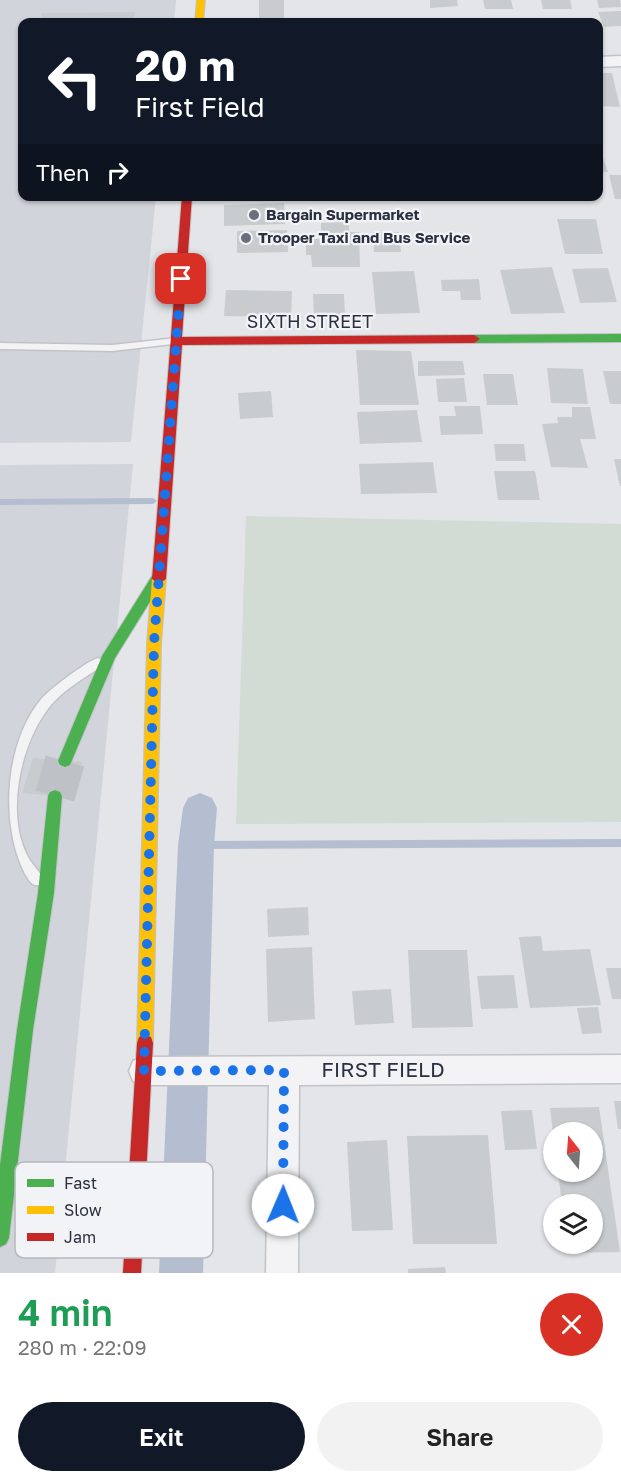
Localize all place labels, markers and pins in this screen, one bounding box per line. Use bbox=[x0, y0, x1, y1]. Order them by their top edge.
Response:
place label: Bargain Supermarket bbox=[266, 205, 420, 223]
marker: Bargain Supermarket bbox=[247, 208, 261, 222]
place label: Trooper Taxi and Bus Service bbox=[258, 228, 471, 246]
marker: Trooper Taxi and Bus Service bbox=[239, 231, 253, 245]
pin bbox=[155, 253, 206, 304]

